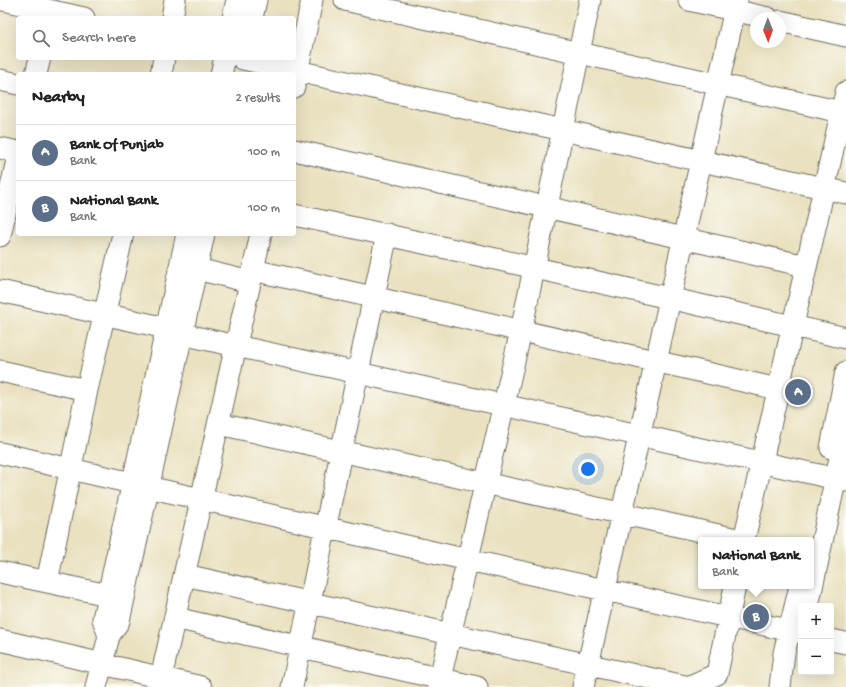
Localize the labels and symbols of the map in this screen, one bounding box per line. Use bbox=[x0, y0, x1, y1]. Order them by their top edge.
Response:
north arrow bbox=[750, 12, 786, 48]
pin: A bbox=[785, 377, 811, 407]
your location bbox=[578, 459, 598, 479]
pin: B bbox=[743, 602, 769, 632]

